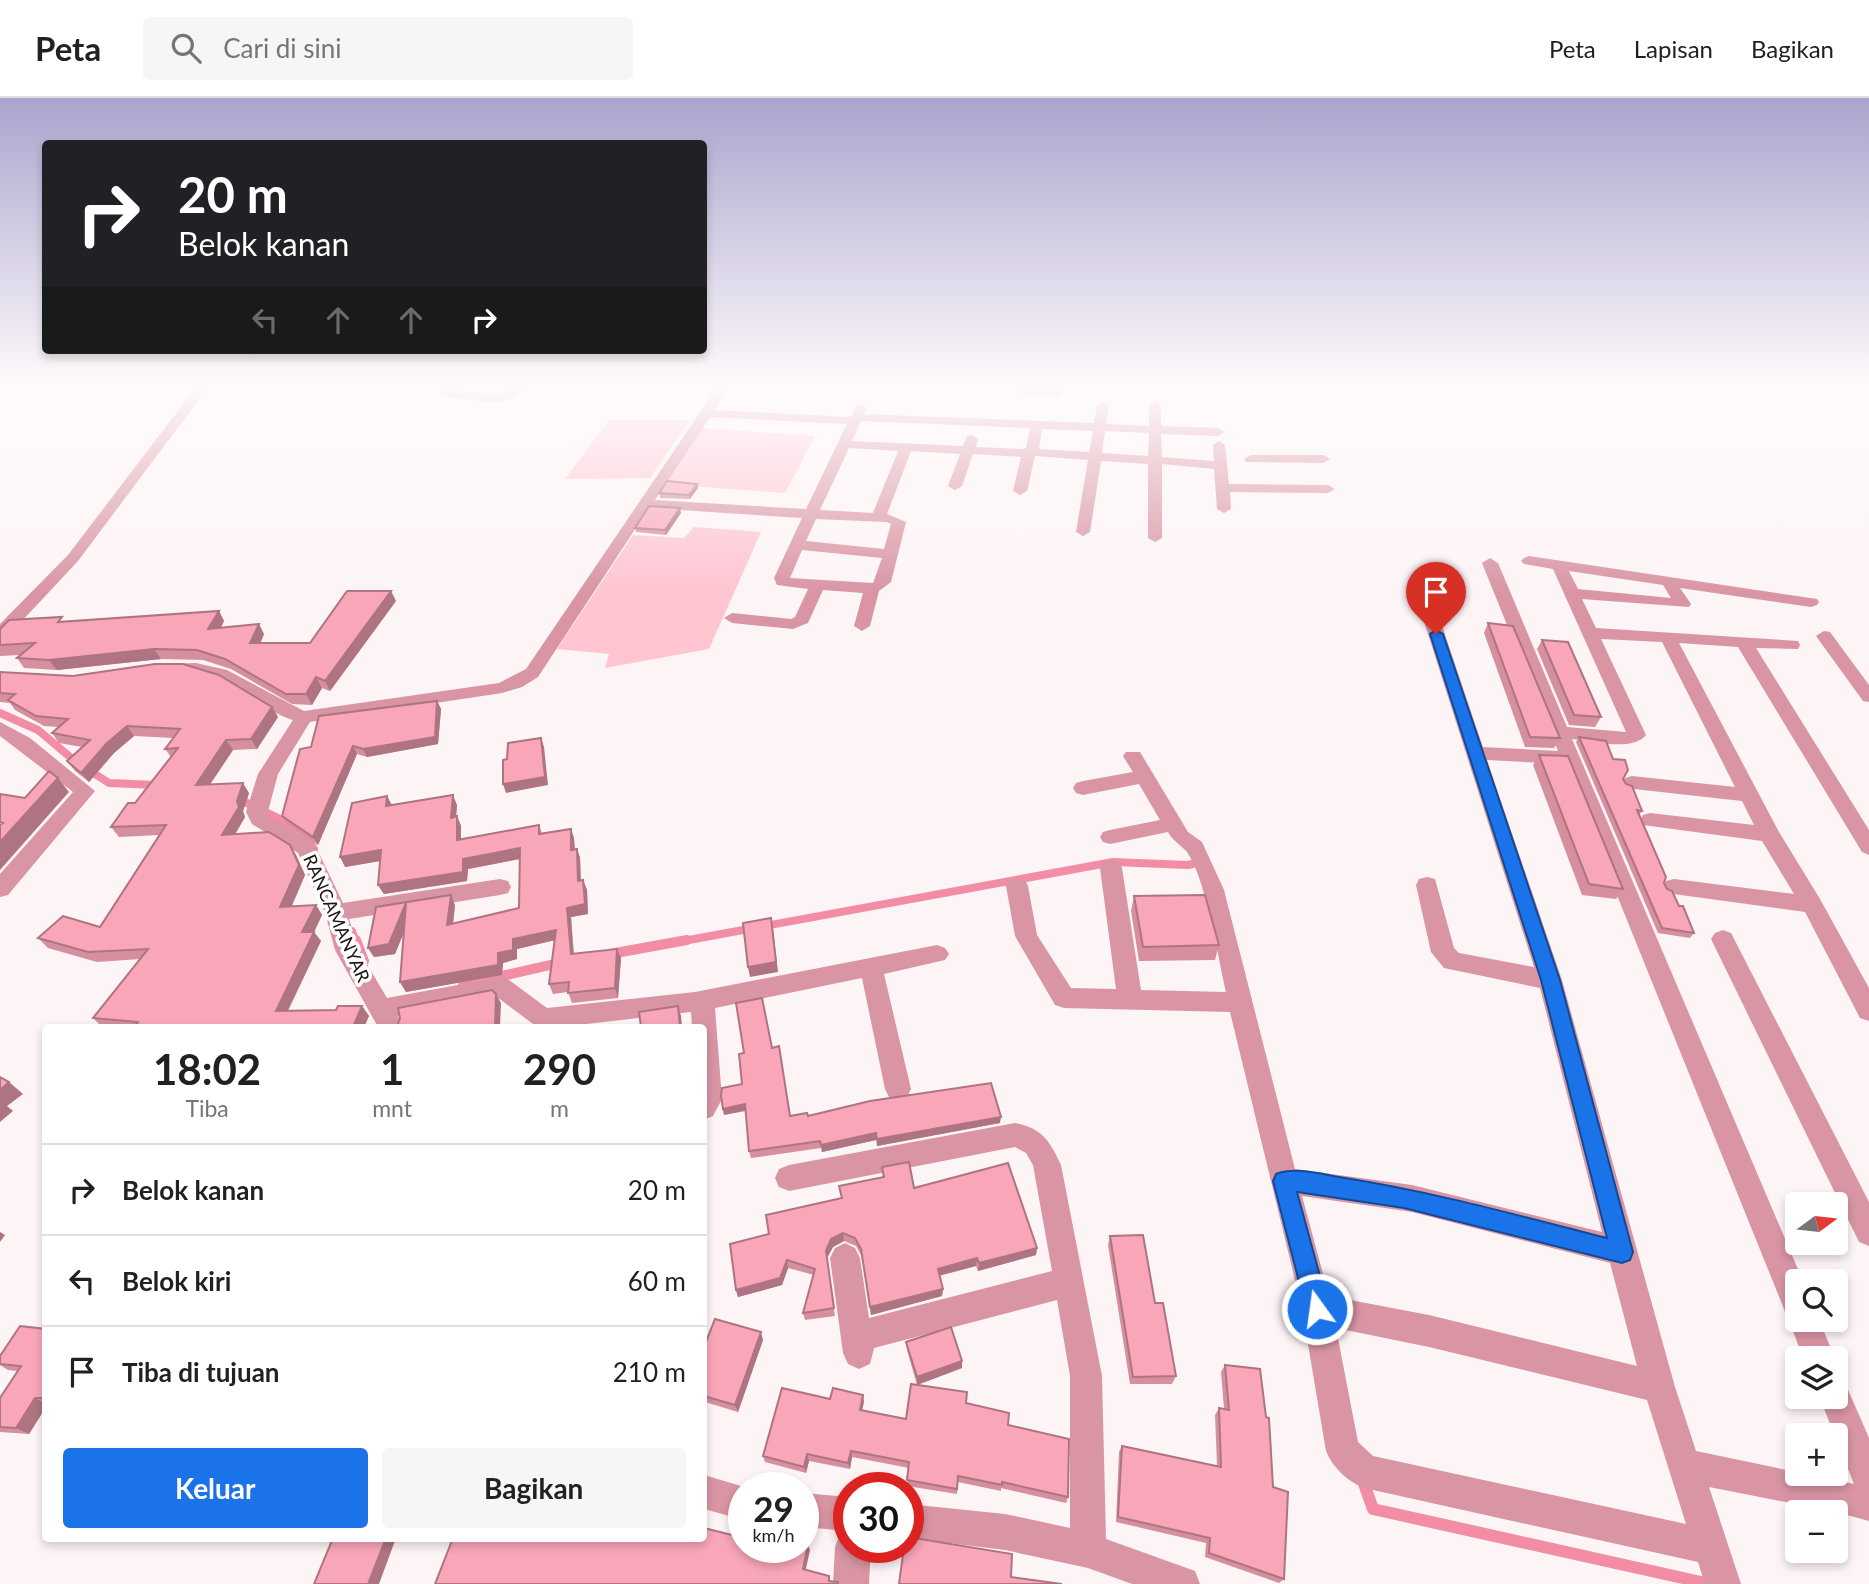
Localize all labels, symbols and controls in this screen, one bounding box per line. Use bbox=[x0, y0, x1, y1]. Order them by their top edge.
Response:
search box bbox=[143, 17, 633, 80]
text: Peta bbox=[35, 28, 101, 68]
icon: search bbox=[167, 29, 205, 67]
text: Cari di sini bbox=[223, 32, 342, 64]
text: Peta bbox=[1549, 34, 1596, 63]
text: Lapisan bbox=[1634, 34, 1713, 63]
text: Bagikan bbox=[1751, 34, 1834, 63]
text: 20 m bbox=[178, 165, 288, 223]
icon: right bbox=[63, 168, 154, 259]
text: Belok kanan bbox=[178, 224, 349, 263]
icon: left bbox=[246, 301, 284, 339]
icon: ahead bbox=[319, 301, 357, 339]
icon: ahead bbox=[392, 301, 430, 339]
icon: right bbox=[465, 301, 503, 339]
pin bbox=[1406, 562, 1466, 634]
icon: arrive bbox=[1417, 573, 1455, 611]
street label: RANCAMANYAR bbox=[299, 851, 375, 986]
text: 18:02 bbox=[153, 1044, 261, 1094]
text: 1 bbox=[380, 1044, 404, 1094]
text: 290 bbox=[523, 1044, 596, 1094]
text: Tiba bbox=[185, 1094, 229, 1122]
text: mnt bbox=[372, 1094, 412, 1122]
text: m bbox=[550, 1094, 569, 1122]
icon: right bbox=[63, 1171, 101, 1209]
text: Belok kanan bbox=[122, 1174, 264, 1206]
text: 20 m bbox=[628, 1174, 686, 1206]
north arrow bbox=[1785, 1192, 1848, 1255]
map controls bbox=[1785, 1192, 1848, 1563]
icon: left bbox=[63, 1262, 101, 1300]
text: Belok kiri bbox=[122, 1265, 231, 1297]
text: 60 m bbox=[628, 1265, 686, 1297]
button: search bbox=[1785, 1269, 1848, 1332]
position arrow bbox=[1280, 1272, 1354, 1346]
button: layers bbox=[1785, 1346, 1848, 1409]
icon: arrive bbox=[63, 1353, 101, 1391]
text: Tiba di tujuan bbox=[122, 1356, 280, 1388]
text: 210 m bbox=[613, 1356, 686, 1388]
button: + bbox=[1785, 1423, 1848, 1486]
button: Keluar bbox=[63, 1448, 368, 1528]
button: Bagikan bbox=[382, 1448, 686, 1528]
speed limit sign: 30 bbox=[833, 1472, 924, 1563]
text: 29 bbox=[753, 1487, 794, 1529]
button: − bbox=[1785, 1500, 1848, 1563]
text: km/h bbox=[752, 1524, 795, 1546]

